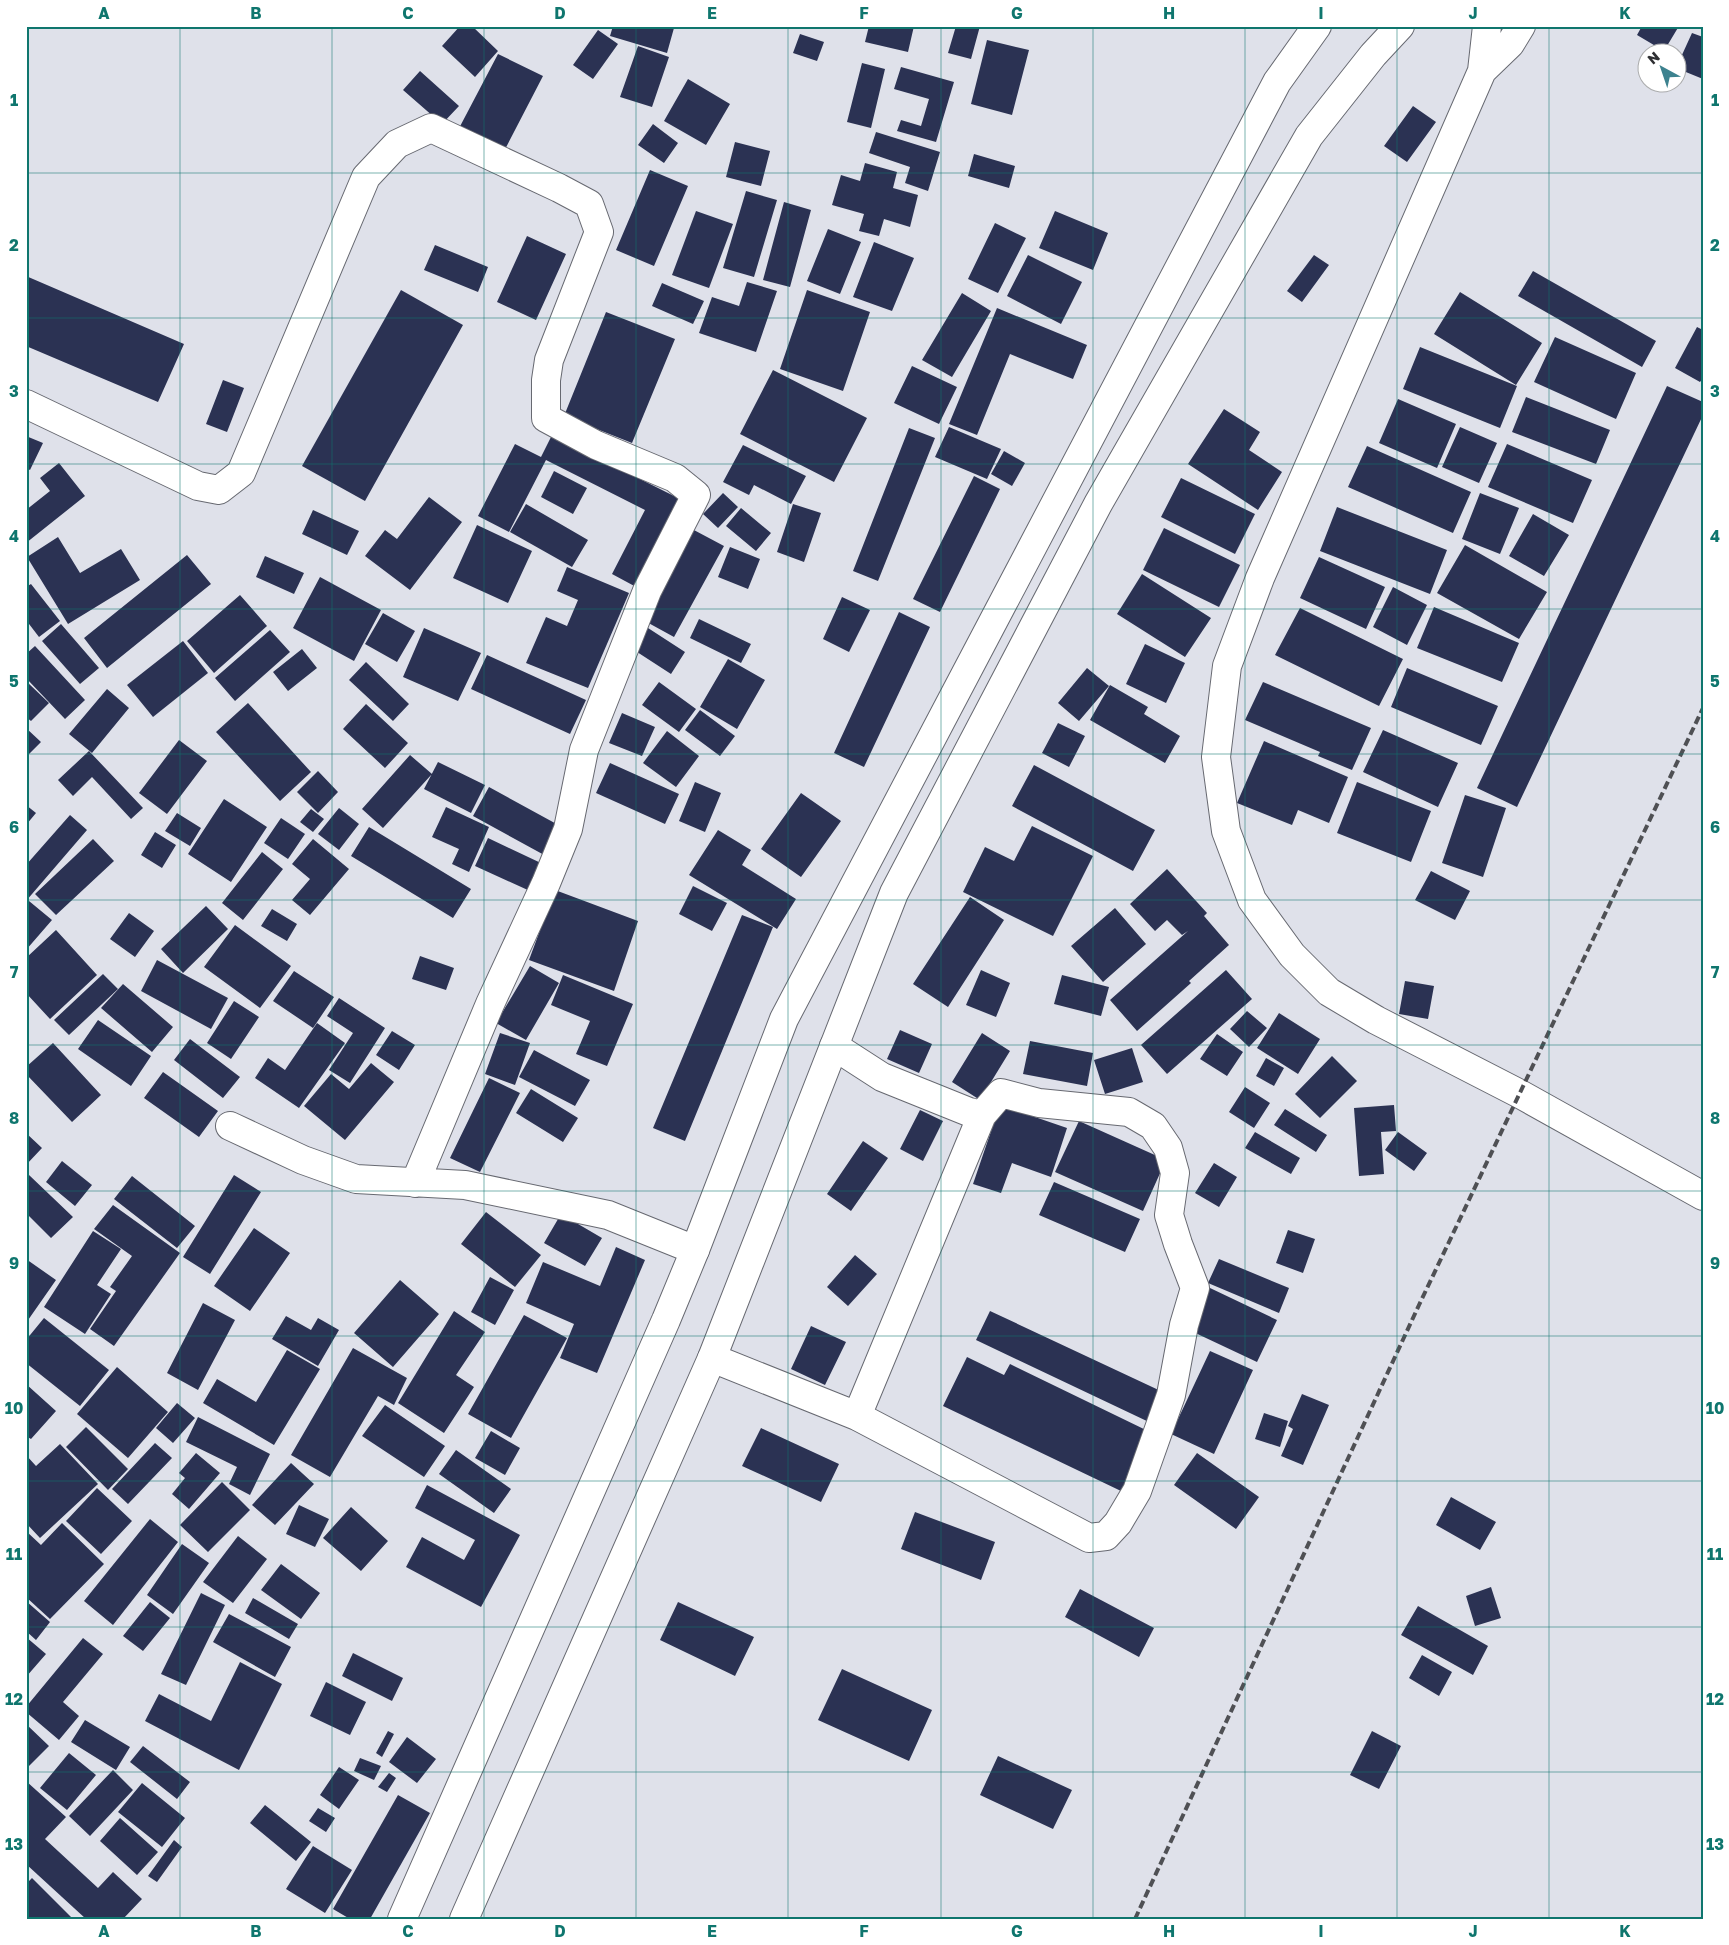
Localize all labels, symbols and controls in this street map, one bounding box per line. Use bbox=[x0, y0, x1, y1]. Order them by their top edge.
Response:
text: A bbox=[98, 3, 110, 23]
text: B bbox=[250, 3, 262, 23]
text: C bbox=[402, 3, 414, 23]
text: D bbox=[554, 3, 566, 23]
text: E bbox=[707, 3, 717, 23]
text: F bbox=[859, 3, 869, 23]
text: G bbox=[1011, 3, 1023, 23]
text: H bbox=[1163, 3, 1175, 23]
text: I bbox=[1318, 3, 1324, 23]
text: J bbox=[1468, 3, 1478, 23]
text: K bbox=[1619, 3, 1631, 23]
north arrow bbox=[1636, 42, 1686, 92]
text: N bbox=[1644, 48, 1663, 68]
text: 1 bbox=[10, 90, 18, 110]
text: 1 bbox=[1711, 90, 1719, 110]
text: 2 bbox=[9, 235, 19, 255]
text: 2 bbox=[1710, 235, 1720, 255]
text: 3 bbox=[9, 381, 19, 401]
text: 3 bbox=[1710, 381, 1720, 401]
text: 4 bbox=[9, 526, 19, 546]
text: 4 bbox=[1710, 526, 1720, 546]
text: 5 bbox=[9, 671, 19, 691]
text: 5 bbox=[1710, 671, 1720, 691]
text: 6 bbox=[9, 817, 19, 837]
text: 6 bbox=[1710, 817, 1720, 837]
text: 7 bbox=[10, 962, 19, 982]
text: 7 bbox=[1711, 962, 1720, 982]
text: 8 bbox=[9, 1108, 19, 1128]
text: 8 bbox=[1710, 1108, 1720, 1128]
text: 9 bbox=[9, 1253, 19, 1273]
text: 9 bbox=[1710, 1253, 1720, 1273]
text: 10 bbox=[5, 1398, 23, 1418]
text: 10 bbox=[1706, 1398, 1724, 1418]
text: 11 bbox=[6, 1544, 22, 1564]
text: 11 bbox=[1707, 1544, 1723, 1564]
text: 12 bbox=[5, 1689, 23, 1709]
text: 12 bbox=[1706, 1689, 1724, 1709]
text: 13 bbox=[5, 1834, 23, 1854]
text: 13 bbox=[1706, 1834, 1724, 1854]
text: A bbox=[98, 1921, 110, 1941]
text: B bbox=[250, 1921, 262, 1941]
text: C bbox=[402, 1921, 414, 1941]
text: D bbox=[554, 1921, 566, 1941]
text: E bbox=[707, 1921, 717, 1941]
text: F bbox=[859, 1921, 869, 1941]
text: G bbox=[1011, 1921, 1023, 1941]
text: H bbox=[1163, 1921, 1175, 1941]
text: I bbox=[1318, 1921, 1324, 1941]
text: J bbox=[1468, 1921, 1478, 1941]
text: K bbox=[1619, 1921, 1631, 1941]

